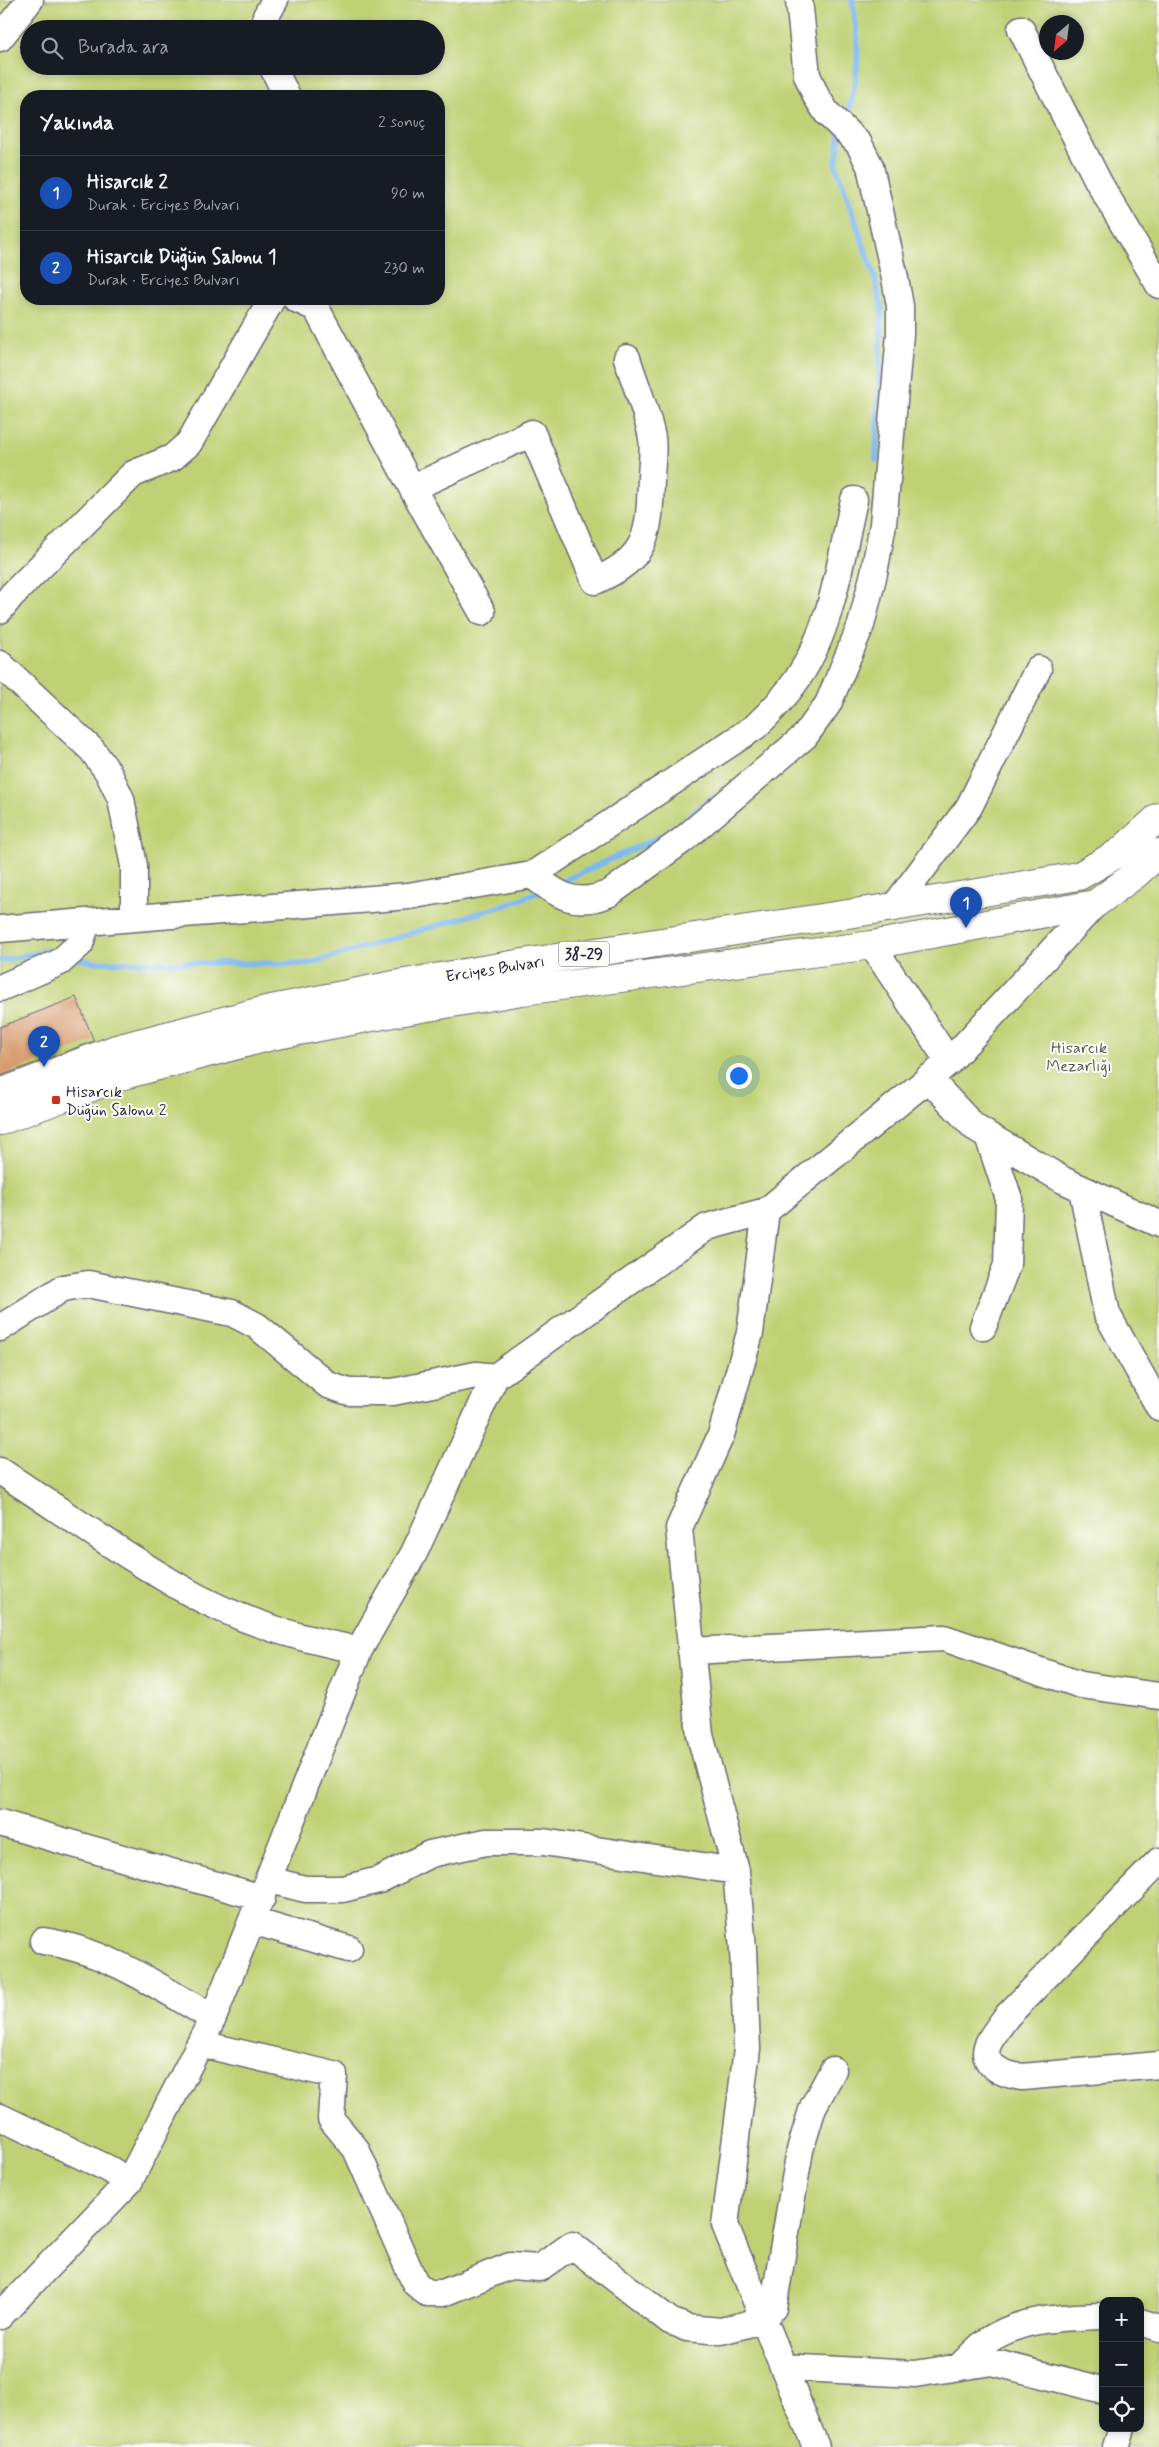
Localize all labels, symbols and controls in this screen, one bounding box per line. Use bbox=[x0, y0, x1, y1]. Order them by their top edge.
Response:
north arrow bbox=[1039, 15, 1084, 60]
search box bbox=[20, 20, 445, 75]
icon: search bbox=[38, 34, 66, 62]
text: Burada ara bbox=[78, 35, 169, 60]
text: Yakında bbox=[40, 109, 114, 137]
text: 2 sonuç bbox=[378, 112, 425, 133]
text: Hisarcık 2 bbox=[87, 170, 168, 195]
text: 1 bbox=[52, 183, 60, 204]
text: 90 m bbox=[391, 183, 425, 204]
text: Durak · Erciyes Bulvarı bbox=[87, 195, 240, 216]
text: Hisarcık Düğün Salonu 1 bbox=[87, 245, 276, 270]
text: 2 bbox=[52, 258, 60, 279]
text: 230 m bbox=[384, 258, 425, 279]
text: Durak · Erciyes Bulvarı bbox=[87, 270, 240, 291]
pin: 1 bbox=[950, 887, 982, 928]
road number: 38-29 bbox=[559, 942, 609, 966]
street label: Erciyes Bulvarı bbox=[444, 951, 546, 988]
pin: 2 bbox=[28, 1026, 60, 1067]
park label: Hisarcık Mezarlığı bbox=[1046, 1038, 1112, 1077]
your location bbox=[726, 1063, 752, 1089]
place label: Hisarcık Düğün Salonu 2 bbox=[66, 1082, 167, 1121]
marker: Hisarcık Düğün Salonu 2 bbox=[50, 1094, 62, 1106]
map controls bbox=[1099, 2297, 1144, 2432]
button: + bbox=[1099, 2297, 1144, 2342]
button: − bbox=[1099, 2342, 1144, 2387]
button: locate bbox=[1099, 2387, 1144, 2432]

